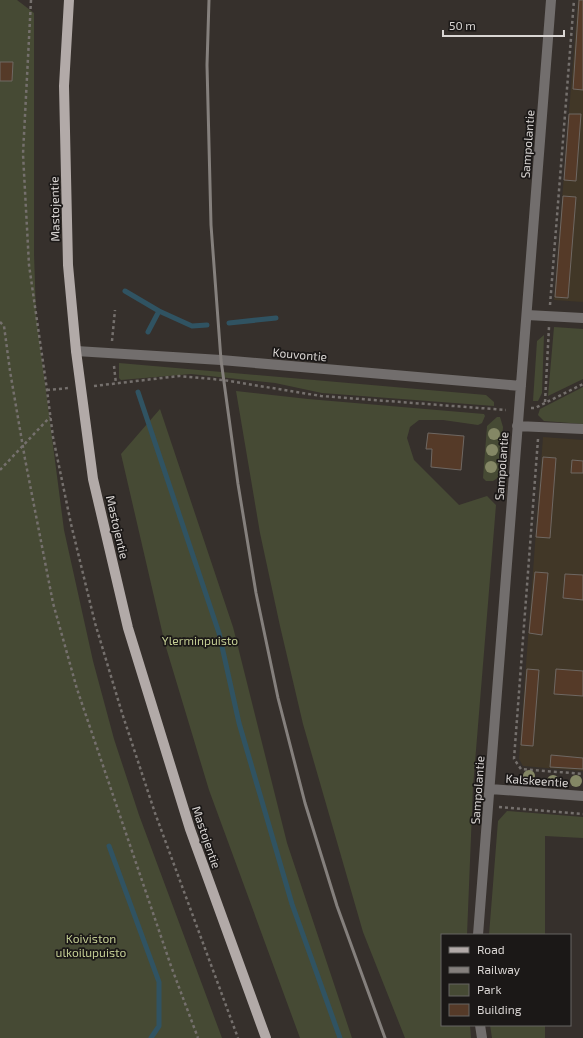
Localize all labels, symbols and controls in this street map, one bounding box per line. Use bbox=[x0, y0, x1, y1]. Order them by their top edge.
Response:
scale bar bbox=[443, 12, 564, 38]
text: 50 m bbox=[449, 18, 476, 32]
street label: Sampolantie bbox=[518, 109, 536, 179]
street label: Mastojentie bbox=[46, 176, 63, 242]
street label: Kouvontie bbox=[272, 345, 328, 363]
street label: Sampolantie bbox=[492, 431, 510, 501]
street label: Mastojentie bbox=[103, 494, 132, 560]
park label: Ylerminpuisto bbox=[162, 633, 238, 647]
street label: Sampolantie bbox=[468, 755, 486, 825]
street label: Kalskeentie bbox=[505, 771, 569, 789]
street label: Mastojentie bbox=[189, 804, 224, 870]
park label: Koiviston ulkoilupuisto bbox=[56, 931, 127, 959]
legend bbox=[441, 934, 571, 1026]
text: Road bbox=[477, 942, 505, 956]
text: Railway bbox=[477, 962, 521, 976]
text: Park bbox=[477, 982, 502, 996]
text: Building bbox=[477, 1002, 522, 1016]

